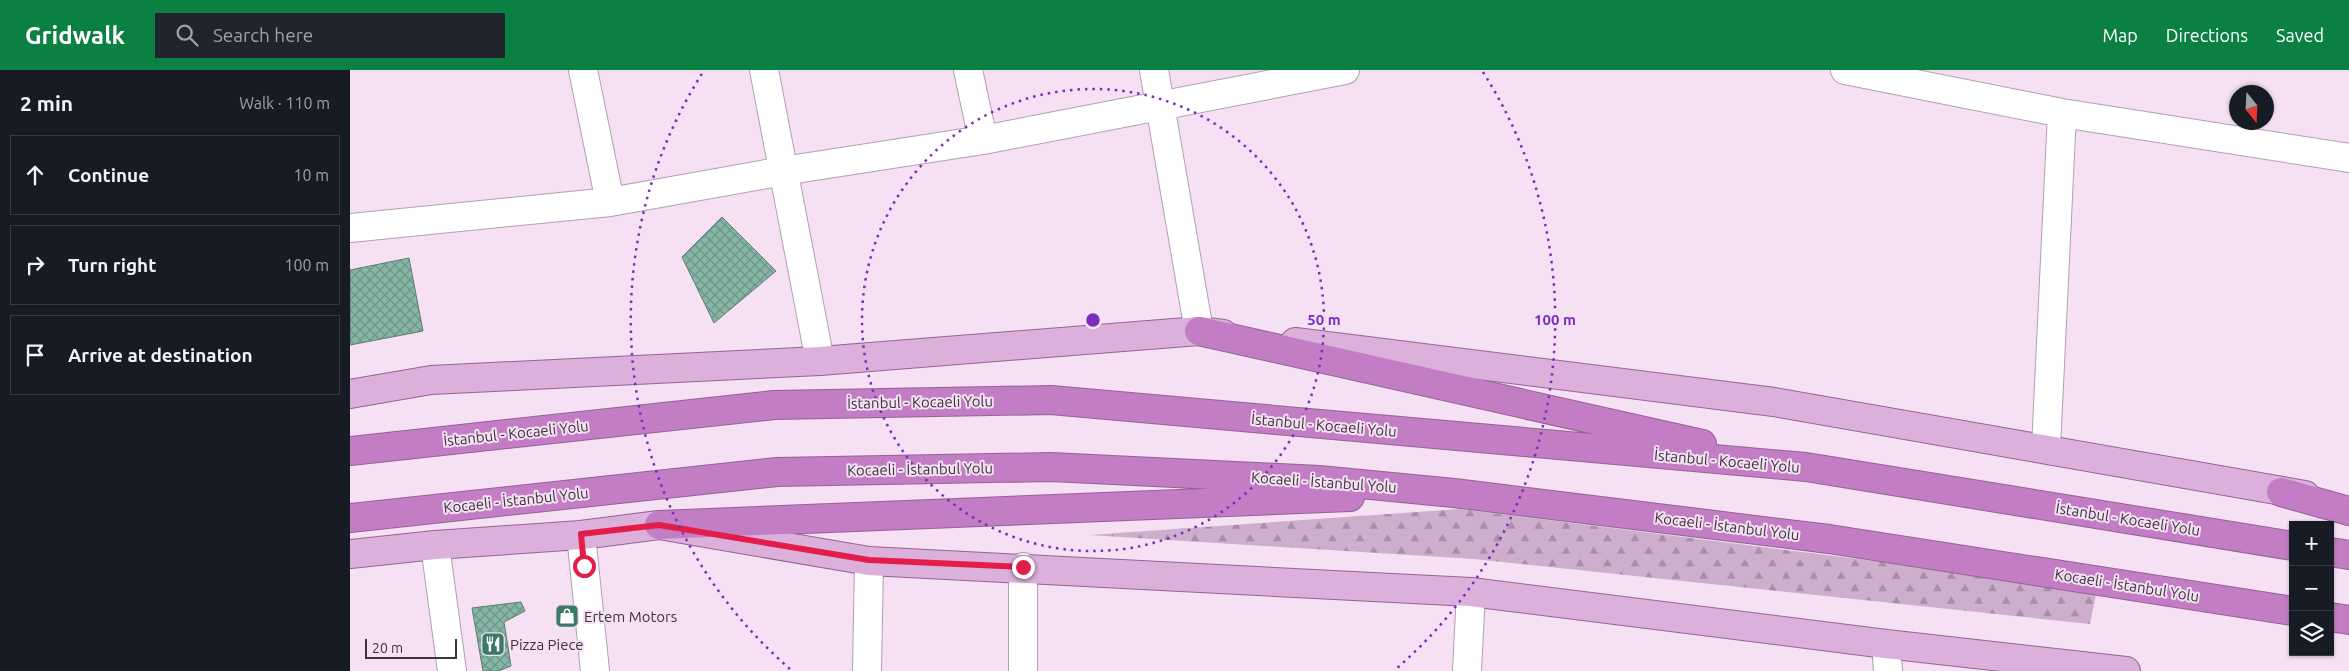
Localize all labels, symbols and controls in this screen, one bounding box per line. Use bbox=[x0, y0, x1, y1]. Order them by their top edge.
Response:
search box bbox=[155, 13, 505, 58]
icon: search bbox=[173, 21, 201, 49]
text: Gridwalk bbox=[25, 22, 125, 49]
text: Search here bbox=[213, 24, 313, 46]
text: Map bbox=[2102, 25, 2138, 45]
text: Directions bbox=[2166, 25, 2248, 45]
text: Saved bbox=[2276, 25, 2324, 45]
north arrow bbox=[2229, 85, 2274, 130]
text: 2 min bbox=[20, 91, 73, 115]
text: Walk · 110 m bbox=[239, 94, 330, 112]
icon: ahead bbox=[21, 161, 49, 189]
text: Continue bbox=[68, 164, 149, 186]
text: 10 m bbox=[293, 166, 329, 184]
icon: right bbox=[21, 251, 49, 279]
text: Turn right bbox=[68, 254, 156, 276]
text: 100 m bbox=[284, 256, 329, 274]
centre of rings bbox=[1084, 311, 1102, 329]
text: 50 m bbox=[1307, 311, 1341, 328]
text: 100 m bbox=[1534, 311, 1576, 328]
icon: arrive bbox=[21, 341, 49, 369]
text: Arrive at destination bbox=[68, 344, 253, 366]
street label: İstanbul - Kocaeli Yolu bbox=[847, 392, 993, 412]
street label: İstanbul - Kocaeli Yolu bbox=[1251, 410, 1397, 440]
street label: İstanbul - Kocaeli Yolu bbox=[443, 417, 589, 449]
street label: İstanbul - Kocaeli Yolu bbox=[1654, 446, 1800, 476]
street label: Kocaeli - İstanbul Yolu bbox=[847, 459, 993, 479]
street label: Kocaeli - İstanbul Yolu bbox=[1251, 468, 1397, 496]
street label: Kocaeli - İstanbul Yolu bbox=[443, 484, 589, 516]
street label: İstanbul - Kocaeli Yolu bbox=[2055, 499, 2201, 539]
street label: Kocaeli - İstanbul Yolu bbox=[1654, 509, 1800, 543]
map controls bbox=[2289, 521, 2334, 656]
button: + bbox=[2289, 521, 2334, 566]
route start bbox=[573, 555, 596, 578]
route end bbox=[1012, 556, 1035, 579]
street label: Kocaeli - İstanbul Yolu bbox=[2054, 565, 2200, 605]
button: − bbox=[2289, 566, 2334, 611]
shop icon: Ertem Motors bbox=[554, 603, 580, 629]
place label: Ertem Motors bbox=[584, 608, 677, 625]
button: layers bbox=[2289, 611, 2334, 656]
restaurant icon: Pizza Piece bbox=[480, 631, 506, 657]
scale bar bbox=[365, 636, 458, 659]
place label: Pizza Piece bbox=[510, 636, 584, 653]
text: 20 m bbox=[372, 640, 403, 656]

